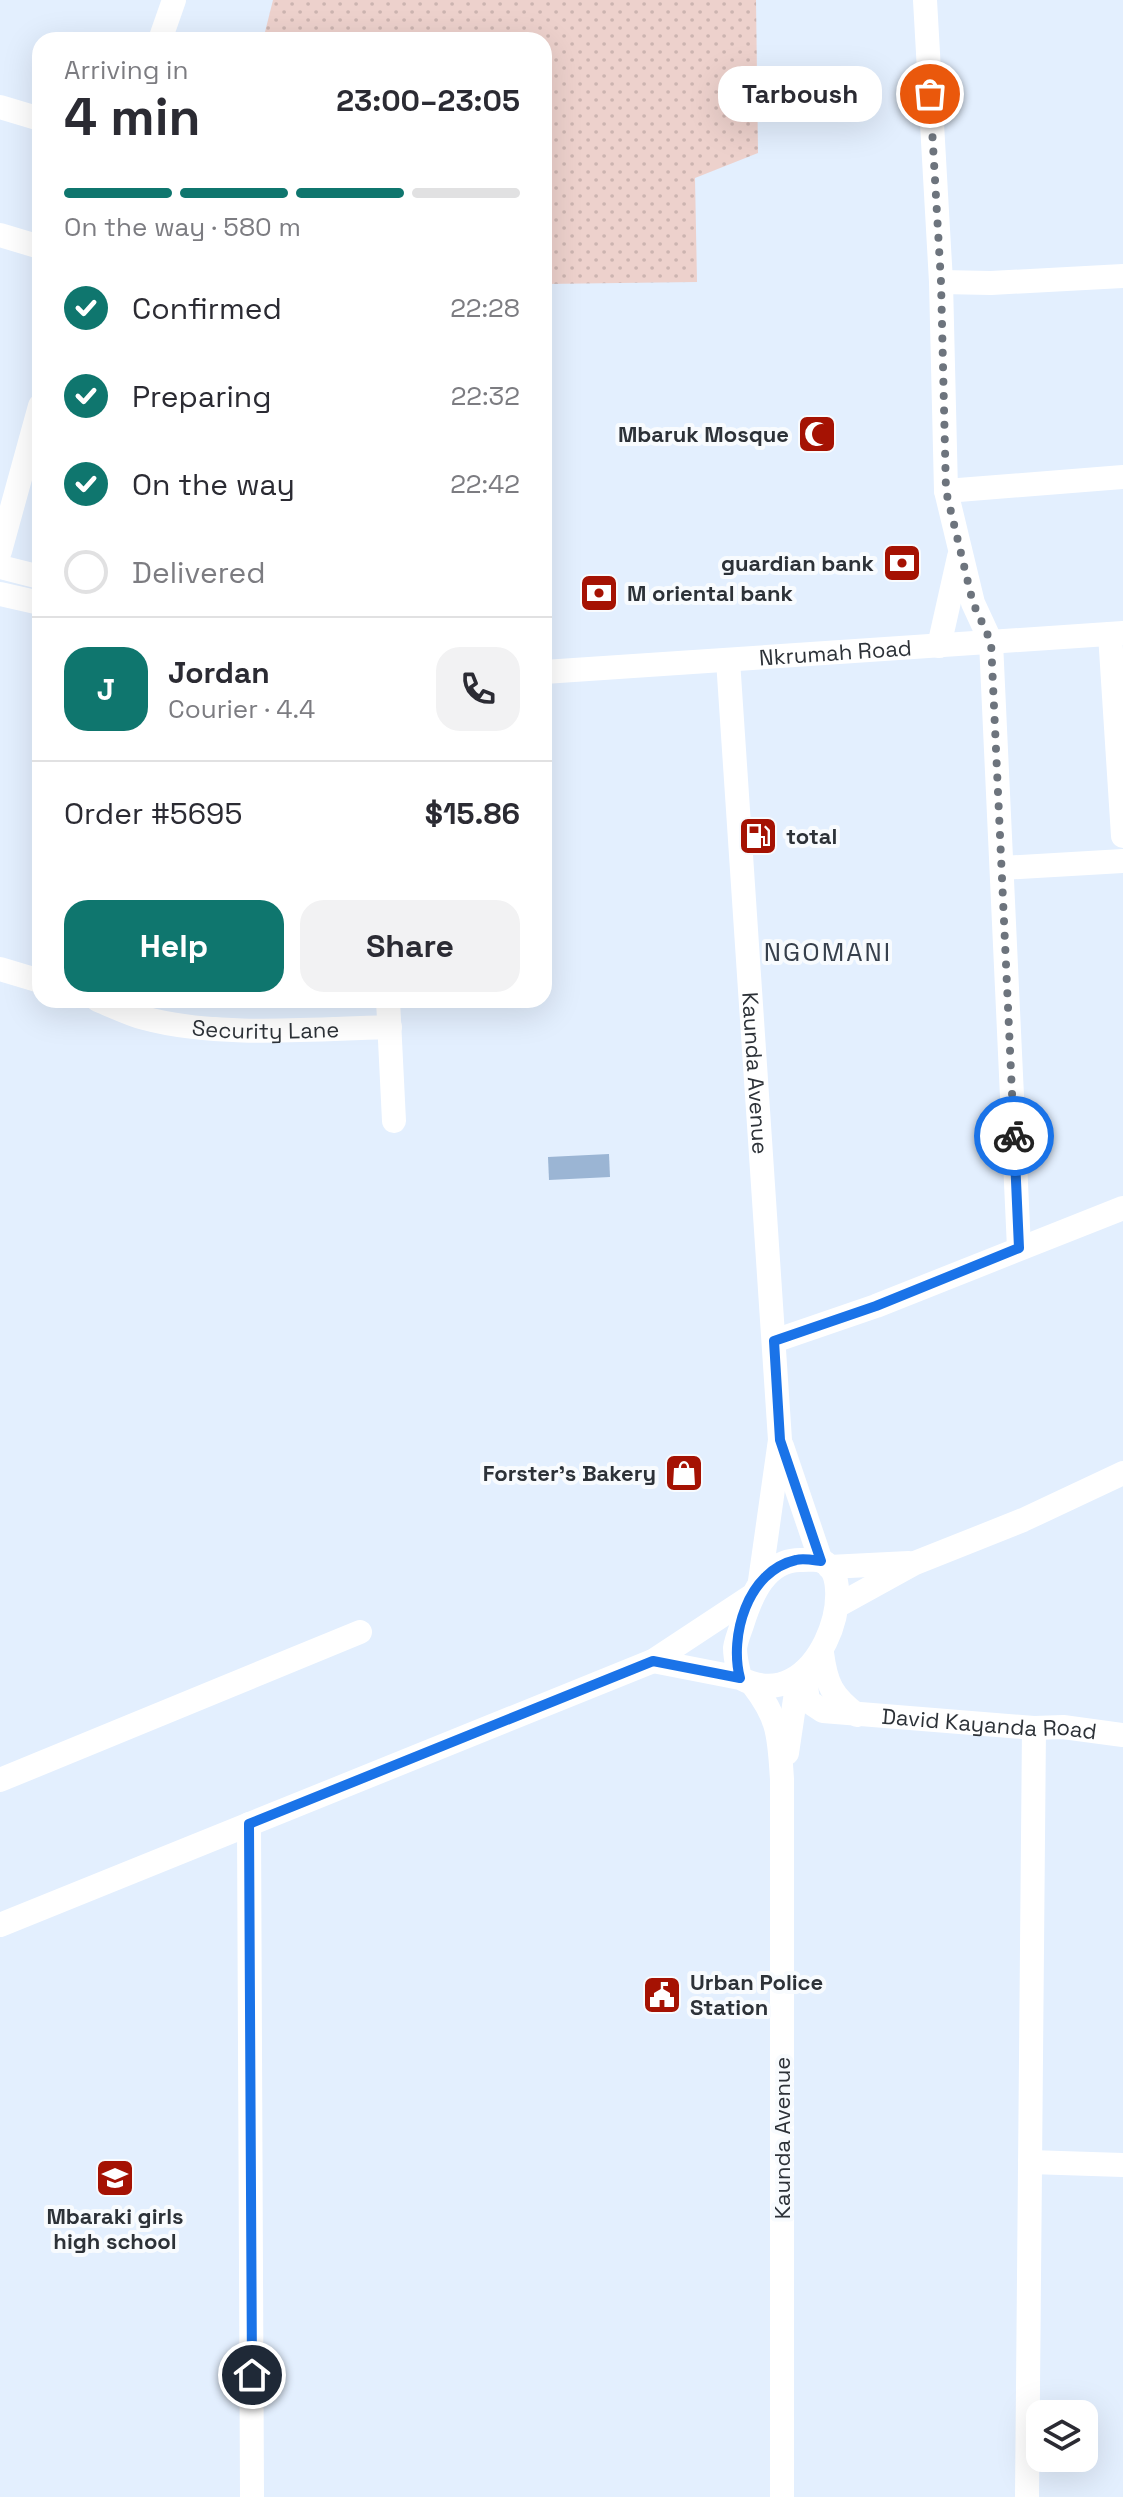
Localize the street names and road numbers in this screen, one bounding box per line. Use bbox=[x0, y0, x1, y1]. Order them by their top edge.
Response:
street label: Nkrumah Road bbox=[758, 633, 913, 671]
street label: Kaunda Avenue bbox=[736, 991, 775, 1155]
street label: Security Lane bbox=[191, 1013, 340, 1045]
street label: David Kayanda Road bbox=[881, 1702, 1098, 1745]
street label: Kaunda Avenue bbox=[768, 2057, 796, 2219]

